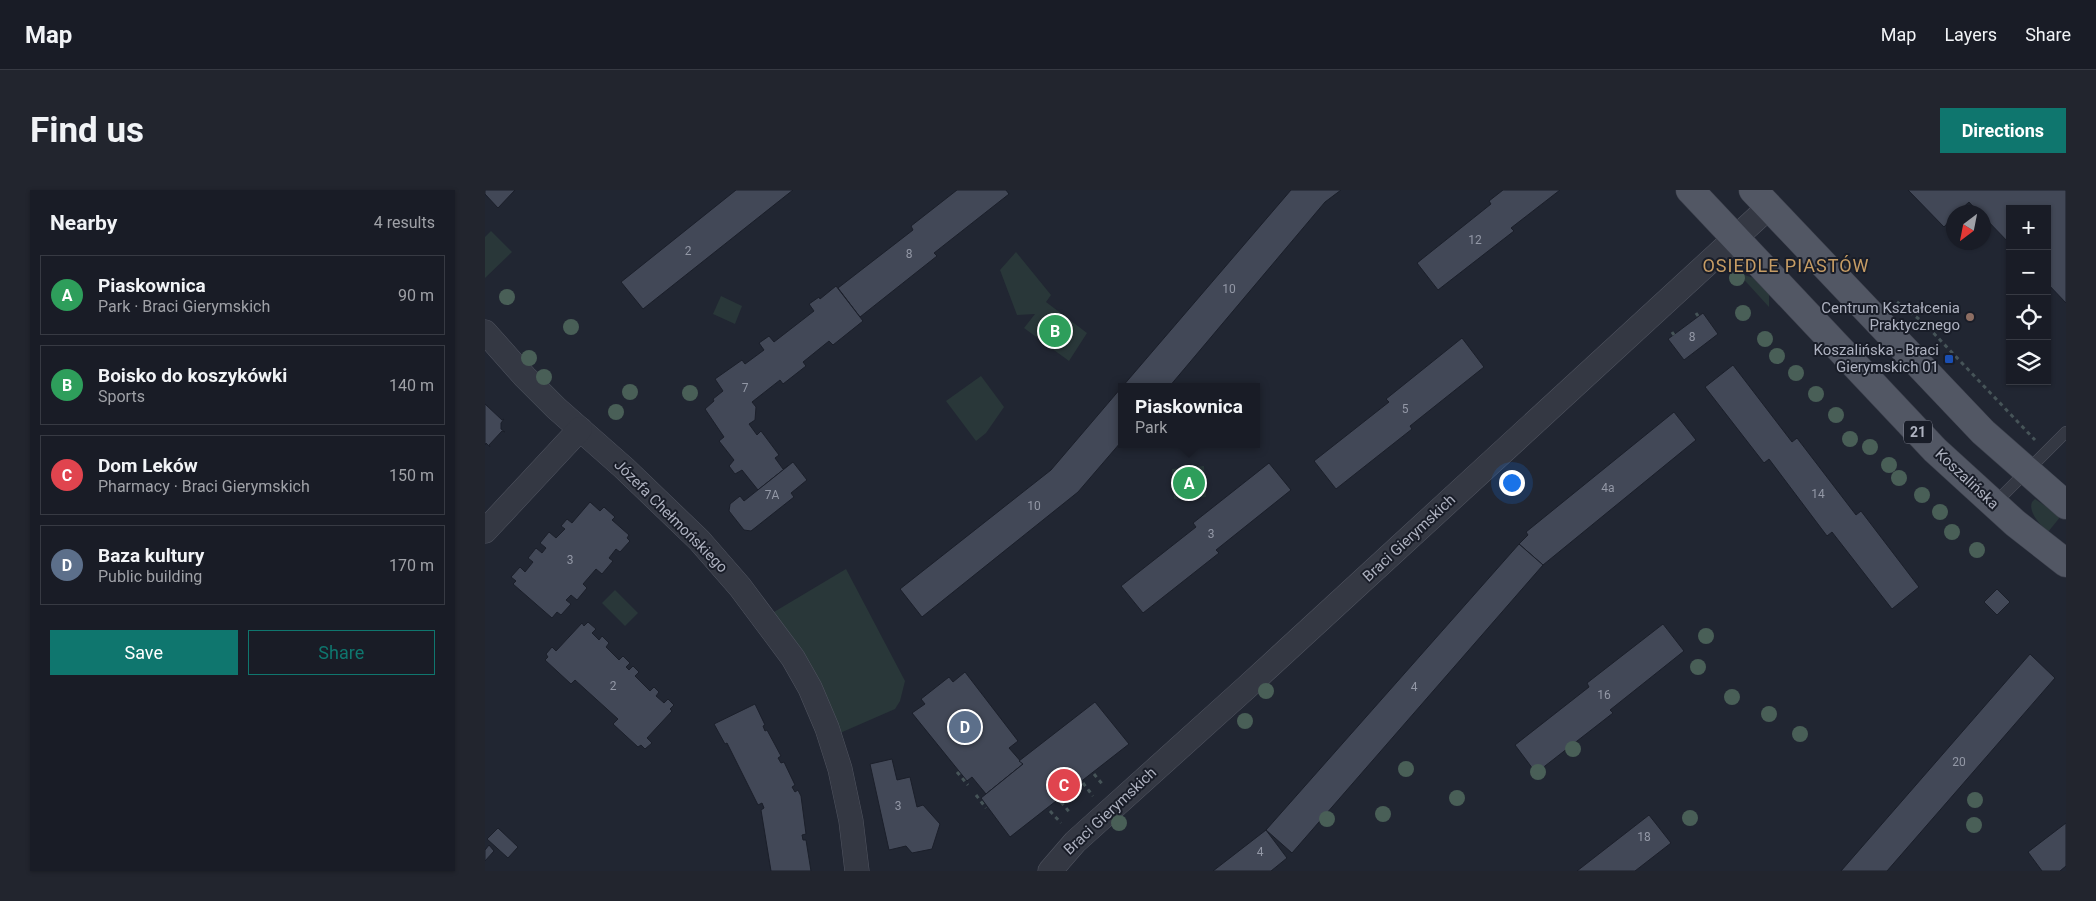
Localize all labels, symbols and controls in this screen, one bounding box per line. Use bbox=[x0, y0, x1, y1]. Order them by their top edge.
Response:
text: Map bbox=[25, 21, 72, 49]
text: Map bbox=[1881, 24, 1916, 45]
text: Layers bbox=[1944, 24, 1997, 45]
text: Share bbox=[2025, 24, 2071, 45]
button: Directions bbox=[1940, 108, 2066, 153]
text: Find us bbox=[30, 110, 144, 151]
north arrow bbox=[1946, 205, 1991, 250]
map controls bbox=[2006, 205, 2051, 385]
button: + bbox=[2006, 205, 2051, 250]
text: Nearby bbox=[50, 211, 117, 235]
text: 4 results bbox=[374, 213, 435, 232]
house number: 12 bbox=[1468, 233, 1482, 247]
house number: 2 bbox=[685, 244, 692, 258]
house number: 8 bbox=[906, 247, 913, 261]
button: − bbox=[2006, 250, 2051, 295]
district label: OSIEDLE PIASTÓW bbox=[1702, 255, 1870, 276]
text: Piaskownica bbox=[98, 274, 206, 297]
house number: 10 bbox=[1222, 282, 1236, 296]
text: A bbox=[62, 286, 72, 305]
text: 90 m bbox=[398, 286, 434, 305]
button: locate bbox=[2006, 295, 2051, 340]
text: Park · Braci Gierymskich bbox=[98, 297, 270, 316]
place label: Centrum Kształcenia Praktycznego bbox=[1821, 299, 1960, 334]
marker: Centrum Kształcenia Praktycznego bbox=[1964, 311, 1976, 323]
pin: B bbox=[1039, 312, 1071, 350]
house number: 8 bbox=[1689, 330, 1696, 344]
button: layers bbox=[2006, 340, 2051, 385]
place label: Koszalińska - Braci Gierymskich 01 bbox=[1813, 341, 1939, 376]
marker: Koszalińska - Braci Gierymskich 01 bbox=[1943, 353, 1955, 365]
text: Boisko do koszykówki bbox=[98, 364, 287, 387]
text: B bbox=[62, 376, 72, 395]
text: 140 m bbox=[389, 376, 434, 395]
house number: 7 bbox=[742, 381, 749, 395]
popup bbox=[1118, 383, 1260, 448]
text: Sports bbox=[98, 387, 145, 406]
text: Piaskownica bbox=[1135, 395, 1243, 418]
house number: 5 bbox=[1402, 402, 1409, 416]
text: Park bbox=[1135, 418, 1167, 437]
road number: 21 bbox=[1904, 420, 1932, 443]
street label: Koszalińska bbox=[1932, 445, 2002, 513]
text: Dom Leków bbox=[98, 454, 198, 477]
street label: Józefa Chełmońskiego bbox=[611, 456, 731, 576]
pin: A bbox=[1173, 464, 1205, 502]
text: C bbox=[62, 466, 72, 485]
text: 150 m bbox=[389, 466, 434, 485]
your location bbox=[1499, 470, 1525, 496]
text: Pharmacy · Braci Gierymskich bbox=[98, 477, 310, 496]
house number: 4a bbox=[1601, 481, 1615, 495]
house number: 14 bbox=[1811, 487, 1825, 501]
house number: 7A bbox=[765, 488, 779, 502]
street label: Braci Gierymskich bbox=[1359, 491, 1459, 585]
house number: 10 bbox=[1027, 499, 1041, 513]
house number: 3 bbox=[1208, 527, 1214, 541]
text: Baza kultury bbox=[98, 544, 204, 567]
house number: 3 bbox=[567, 553, 573, 567]
text: D bbox=[62, 556, 72, 575]
text: 170 m bbox=[389, 556, 434, 575]
text: Public building bbox=[98, 567, 202, 586]
button: Save bbox=[50, 630, 238, 675]
button: Share bbox=[248, 630, 435, 675]
house number: 2 bbox=[610, 679, 617, 693]
house number: 4 bbox=[1411, 680, 1418, 694]
house number: 16 bbox=[1597, 688, 1611, 702]
pin: D bbox=[949, 708, 981, 746]
house number: 20 bbox=[1952, 755, 1966, 769]
street label: Braci Gierymskich bbox=[1060, 764, 1160, 858]
pin: C bbox=[1048, 766, 1080, 804]
house number: 3 bbox=[895, 799, 901, 813]
house number: 18 bbox=[1637, 830, 1651, 844]
house number: 4 bbox=[1257, 845, 1264, 859]

